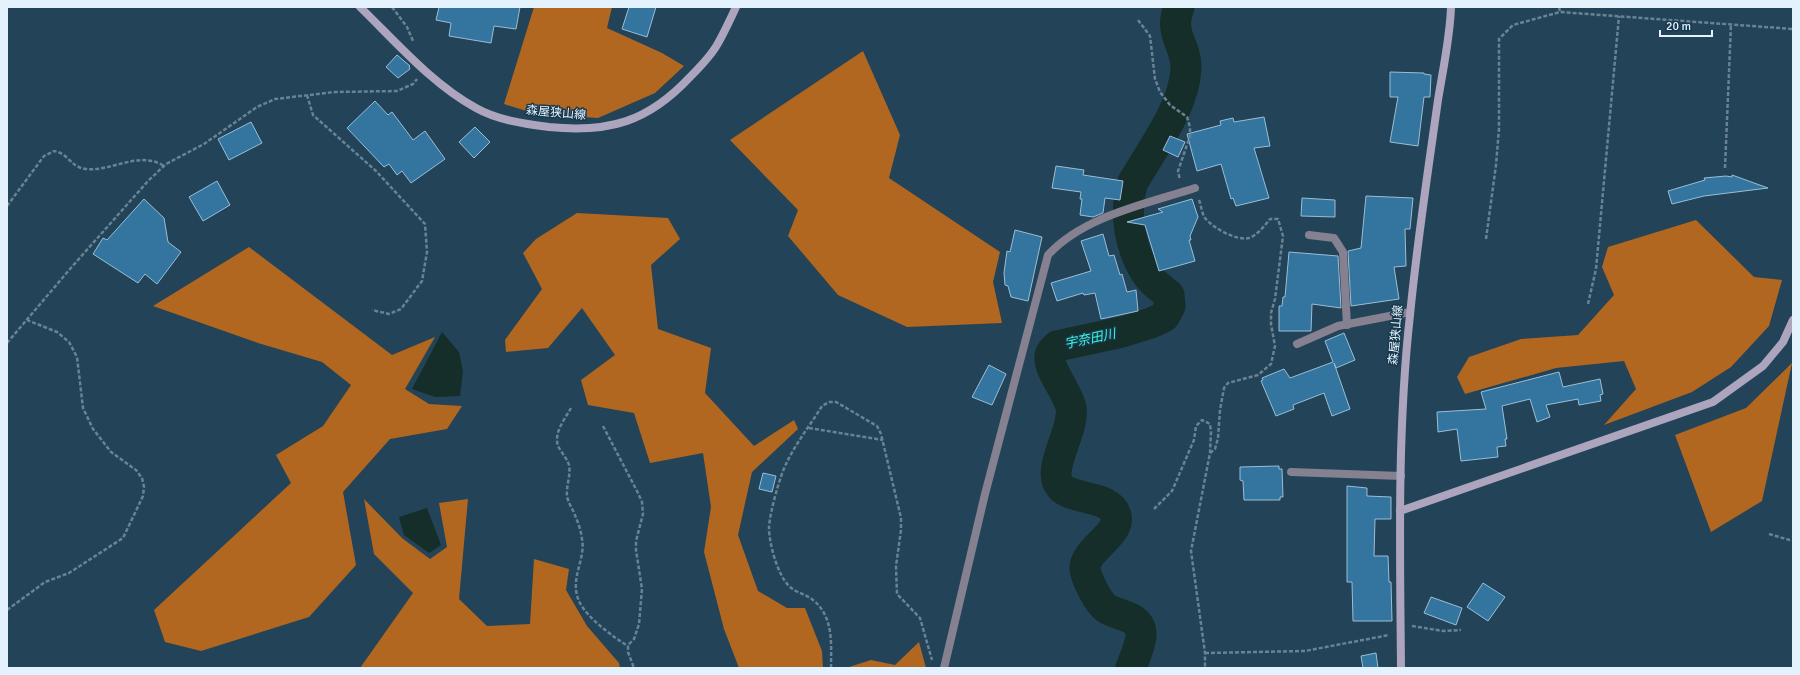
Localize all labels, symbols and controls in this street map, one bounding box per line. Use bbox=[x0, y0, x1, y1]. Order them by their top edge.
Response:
scale bar bbox=[1660, 12, 1712, 38]
text: 20 m bbox=[1666, 19, 1691, 34]
street label: 森屋狭山線 bbox=[525, 103, 587, 123]
street label: 森屋狭山線 bbox=[1386, 304, 1406, 366]
water label: 宇奈田川 bbox=[1063, 325, 1119, 352]

